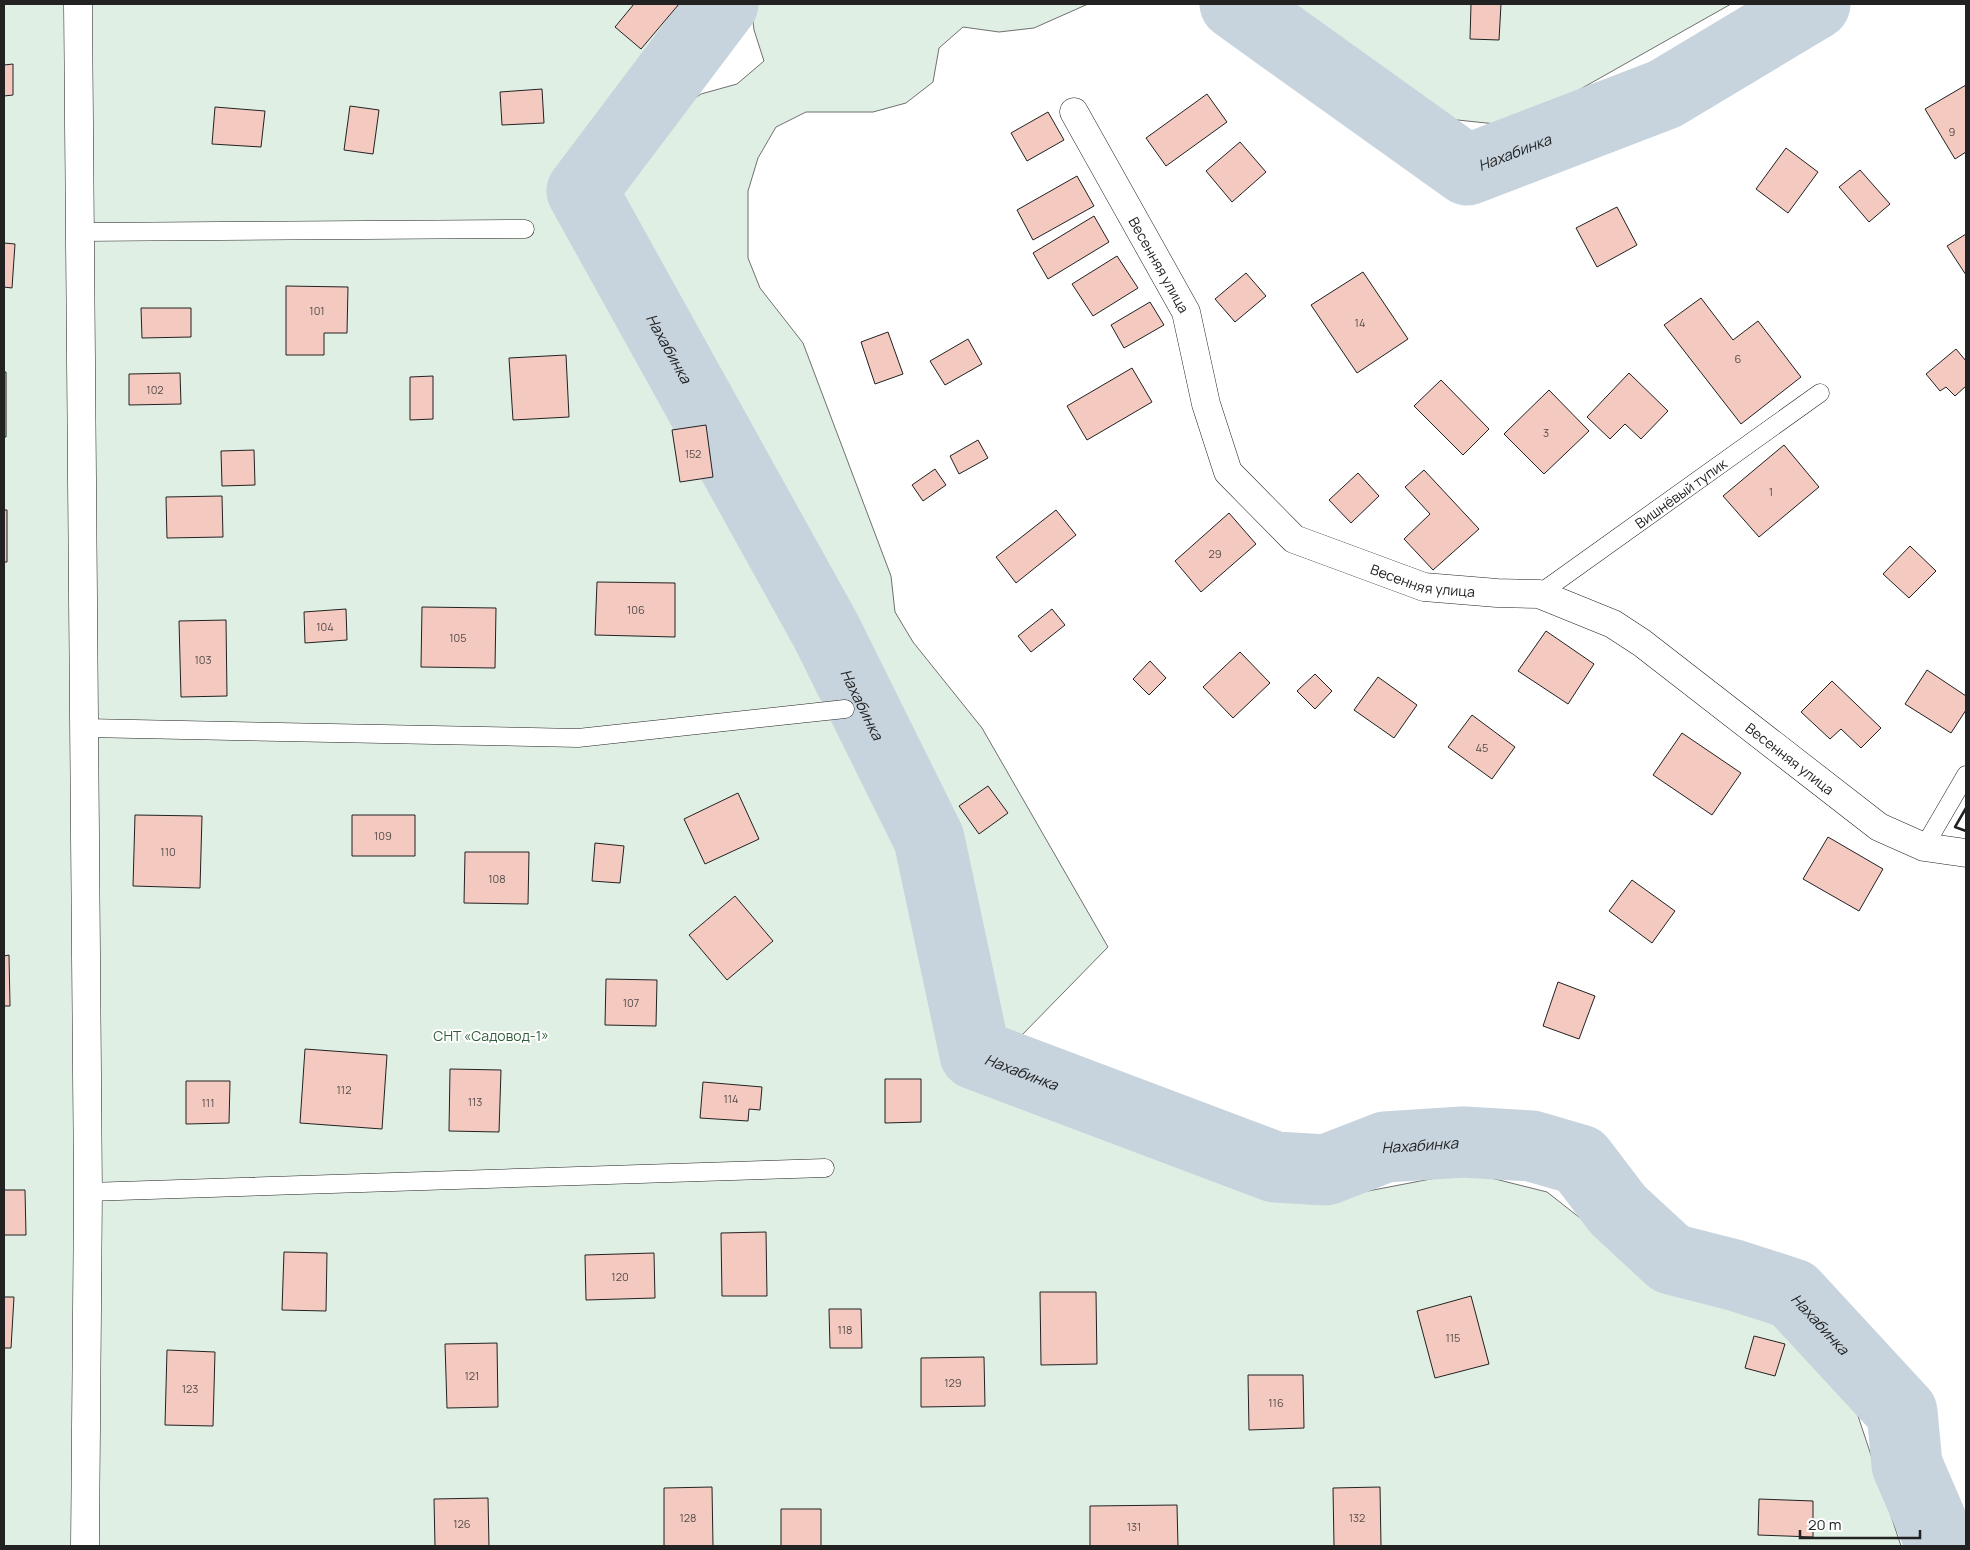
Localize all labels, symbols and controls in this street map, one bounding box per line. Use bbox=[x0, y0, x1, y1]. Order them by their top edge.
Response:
house number: 9 bbox=[1949, 124, 1956, 139]
water label: Нахабинка bbox=[1475, 128, 1554, 175]
street label: Весенняя улица bbox=[1125, 213, 1194, 316]
house number: 101 bbox=[309, 303, 325, 318]
water label: Нахабинка bbox=[641, 310, 697, 387]
house number: 14 bbox=[1355, 315, 1365, 330]
house number: 6 bbox=[1735, 351, 1742, 366]
house number: 102 bbox=[146, 382, 164, 397]
house number: 3 bbox=[1543, 425, 1549, 440]
house number: 152 bbox=[685, 446, 701, 461]
street label: Вишнёвый тупик bbox=[1631, 453, 1731, 532]
house number: 1 bbox=[1769, 484, 1773, 499]
house number: 29 bbox=[1208, 546, 1222, 561]
street label: Весенняя улица bbox=[1368, 559, 1476, 601]
house number: 106 bbox=[627, 602, 645, 617]
house number: 104 bbox=[316, 619, 334, 634]
house number: 105 bbox=[449, 630, 467, 645]
house number: 103 bbox=[194, 652, 212, 667]
water label: Нахабинка bbox=[836, 665, 889, 744]
street label: Весенняя улица bbox=[1742, 718, 1838, 799]
house number: 45 bbox=[1476, 740, 1488, 755]
house number: 109 bbox=[374, 828, 392, 843]
house number: 110 bbox=[160, 844, 176, 859]
house number: 108 bbox=[488, 871, 506, 886]
house number: 107 bbox=[623, 995, 639, 1010]
park label: СНТ «Садовод-1» bbox=[433, 1026, 549, 1045]
water label: Нахабинка bbox=[982, 1048, 1062, 1095]
house number: 112 bbox=[337, 1082, 351, 1097]
house number: 114 bbox=[723, 1091, 739, 1106]
house number: 113 bbox=[468, 1094, 482, 1109]
house number: 111 bbox=[202, 1095, 214, 1110]
water label: Нахабинка bbox=[1381, 1132, 1459, 1158]
house number: 120 bbox=[611, 1269, 629, 1284]
water label: Нахабинка bbox=[1787, 1288, 1855, 1359]
house number: 118 bbox=[838, 1322, 852, 1337]
house number: 115 bbox=[1446, 1330, 1460, 1345]
house number: 121 bbox=[465, 1368, 479, 1383]
house number: 129 bbox=[944, 1375, 962, 1390]
house number: 123 bbox=[182, 1381, 198, 1396]
house number: 116 bbox=[1268, 1395, 1284, 1410]
scale bar bbox=[1800, 1508, 1920, 1540]
house number: 128 bbox=[680, 1510, 696, 1525]
house number: 132 bbox=[1349, 1510, 1365, 1525]
text: 20 m bbox=[1808, 1514, 1841, 1535]
house number: 126 bbox=[453, 1516, 471, 1531]
house number: 131 bbox=[1127, 1519, 1141, 1534]

